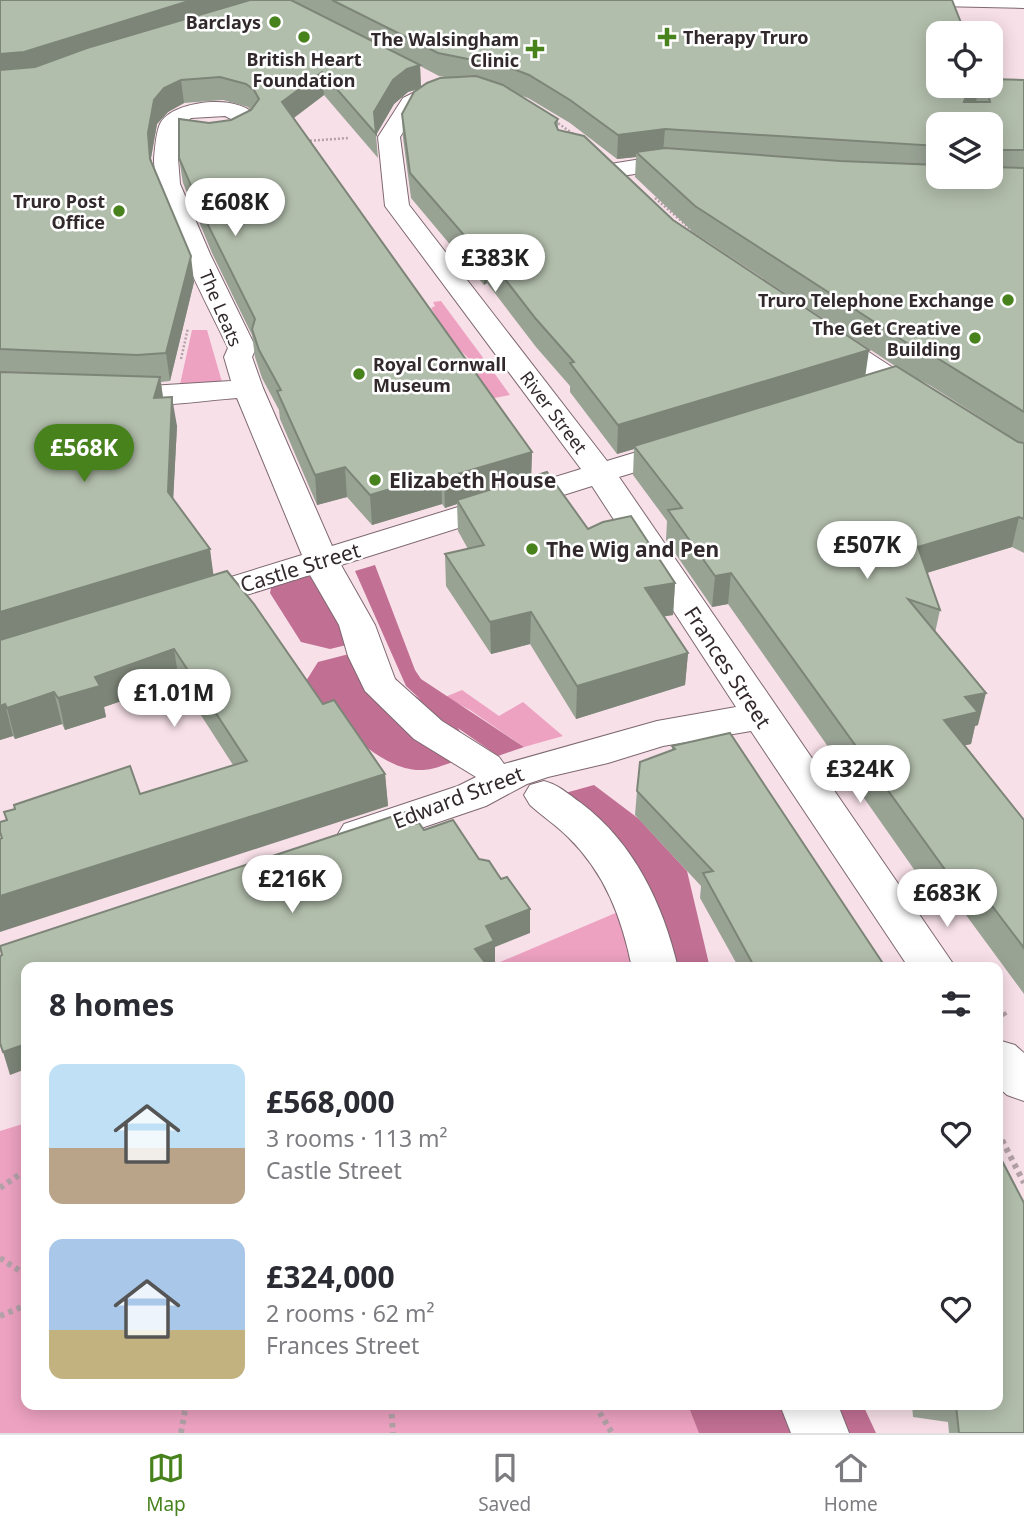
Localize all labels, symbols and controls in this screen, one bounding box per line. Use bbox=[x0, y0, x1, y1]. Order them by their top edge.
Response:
place label: Barclays bbox=[186, 10, 261, 34]
marker: Barclays bbox=[267, 14, 283, 30]
map controls bbox=[926, 21, 1003, 189]
button: locate bbox=[926, 21, 1003, 98]
place label: Therapy Truro bbox=[683, 25, 808, 49]
place label: The Walsingham Clinic bbox=[371, 27, 519, 72]
marker: Therapy Truro bbox=[657, 27, 677, 47]
marker: British Heart Foundation bbox=[296, 29, 312, 45]
marker: The Walsingham Clinic bbox=[525, 39, 545, 59]
place label: British Heart Foundation bbox=[246, 47, 362, 92]
button: layers bbox=[926, 112, 1003, 189]
pin: £608K bbox=[186, 178, 284, 238]
text: £608K bbox=[201, 185, 269, 217]
place label: Truro Post Office bbox=[13, 189, 105, 234]
marker: Truro Post Office bbox=[111, 203, 127, 219]
pin: £383K bbox=[446, 234, 544, 294]
text: £383K bbox=[461, 241, 529, 273]
street label: The Leats bbox=[194, 266, 248, 350]
place label: Truro Telephone Exchange bbox=[758, 288, 994, 312]
marker: Truro Telephone Exchange bbox=[1000, 292, 1016, 308]
place label: The Get Creative Building bbox=[812, 316, 961, 361]
marker: The Get Creative Building bbox=[967, 330, 983, 346]
place label: Royal Cornwall Museum bbox=[373, 352, 506, 397]
marker: Royal Cornwall Museum bbox=[351, 366, 367, 382]
street label: River Street bbox=[515, 366, 593, 459]
pin: £568K bbox=[35, 424, 133, 484]
text: £568K bbox=[50, 431, 118, 463]
place label: Elizabeth House bbox=[389, 466, 556, 494]
marker: Elizabeth House bbox=[367, 472, 383, 488]
pin: £507K bbox=[818, 522, 916, 581]
text: £507K bbox=[833, 528, 901, 560]
street label: Castle Street bbox=[237, 535, 364, 599]
place label: The Wig and Pen bbox=[546, 535, 719, 563]
marker: The Wig and Pen bbox=[524, 541, 540, 557]
street label: Frances Street bbox=[678, 601, 778, 734]
pin: £1.01M bbox=[117, 670, 231, 729]
text: £1.01M bbox=[134, 676, 214, 708]
pin: £324K bbox=[811, 746, 909, 805]
text: £324K bbox=[826, 752, 894, 784]
street label: Edward Street bbox=[389, 759, 528, 835]
pin: £216K bbox=[243, 856, 341, 915]
text: £216K bbox=[258, 862, 326, 894]
pin: £683K bbox=[898, 870, 996, 929]
text: £683K bbox=[913, 876, 981, 908]
text: 8 homes bbox=[49, 984, 174, 1025]
icon: filters bbox=[937, 985, 975, 1023]
text: £568,000 bbox=[266, 1081, 395, 1122]
icon: home bbox=[105, 1092, 189, 1176]
icon: heart bbox=[937, 1115, 975, 1153]
text: 3 rooms · 113 m² bbox=[266, 1122, 448, 1154]
text: Castle Street bbox=[266, 1154, 402, 1186]
text: £324,000 bbox=[266, 1256, 395, 1297]
icon: home bbox=[105, 1267, 189, 1351]
icon: heart bbox=[937, 1290, 975, 1328]
text: 2 rooms · 62 m² bbox=[266, 1297, 435, 1329]
text: Frances Street bbox=[266, 1329, 419, 1361]
tab: Map bbox=[146, 1449, 186, 1517]
tab: Saved bbox=[478, 1449, 531, 1517]
tab: Home bbox=[824, 1449, 878, 1517]

